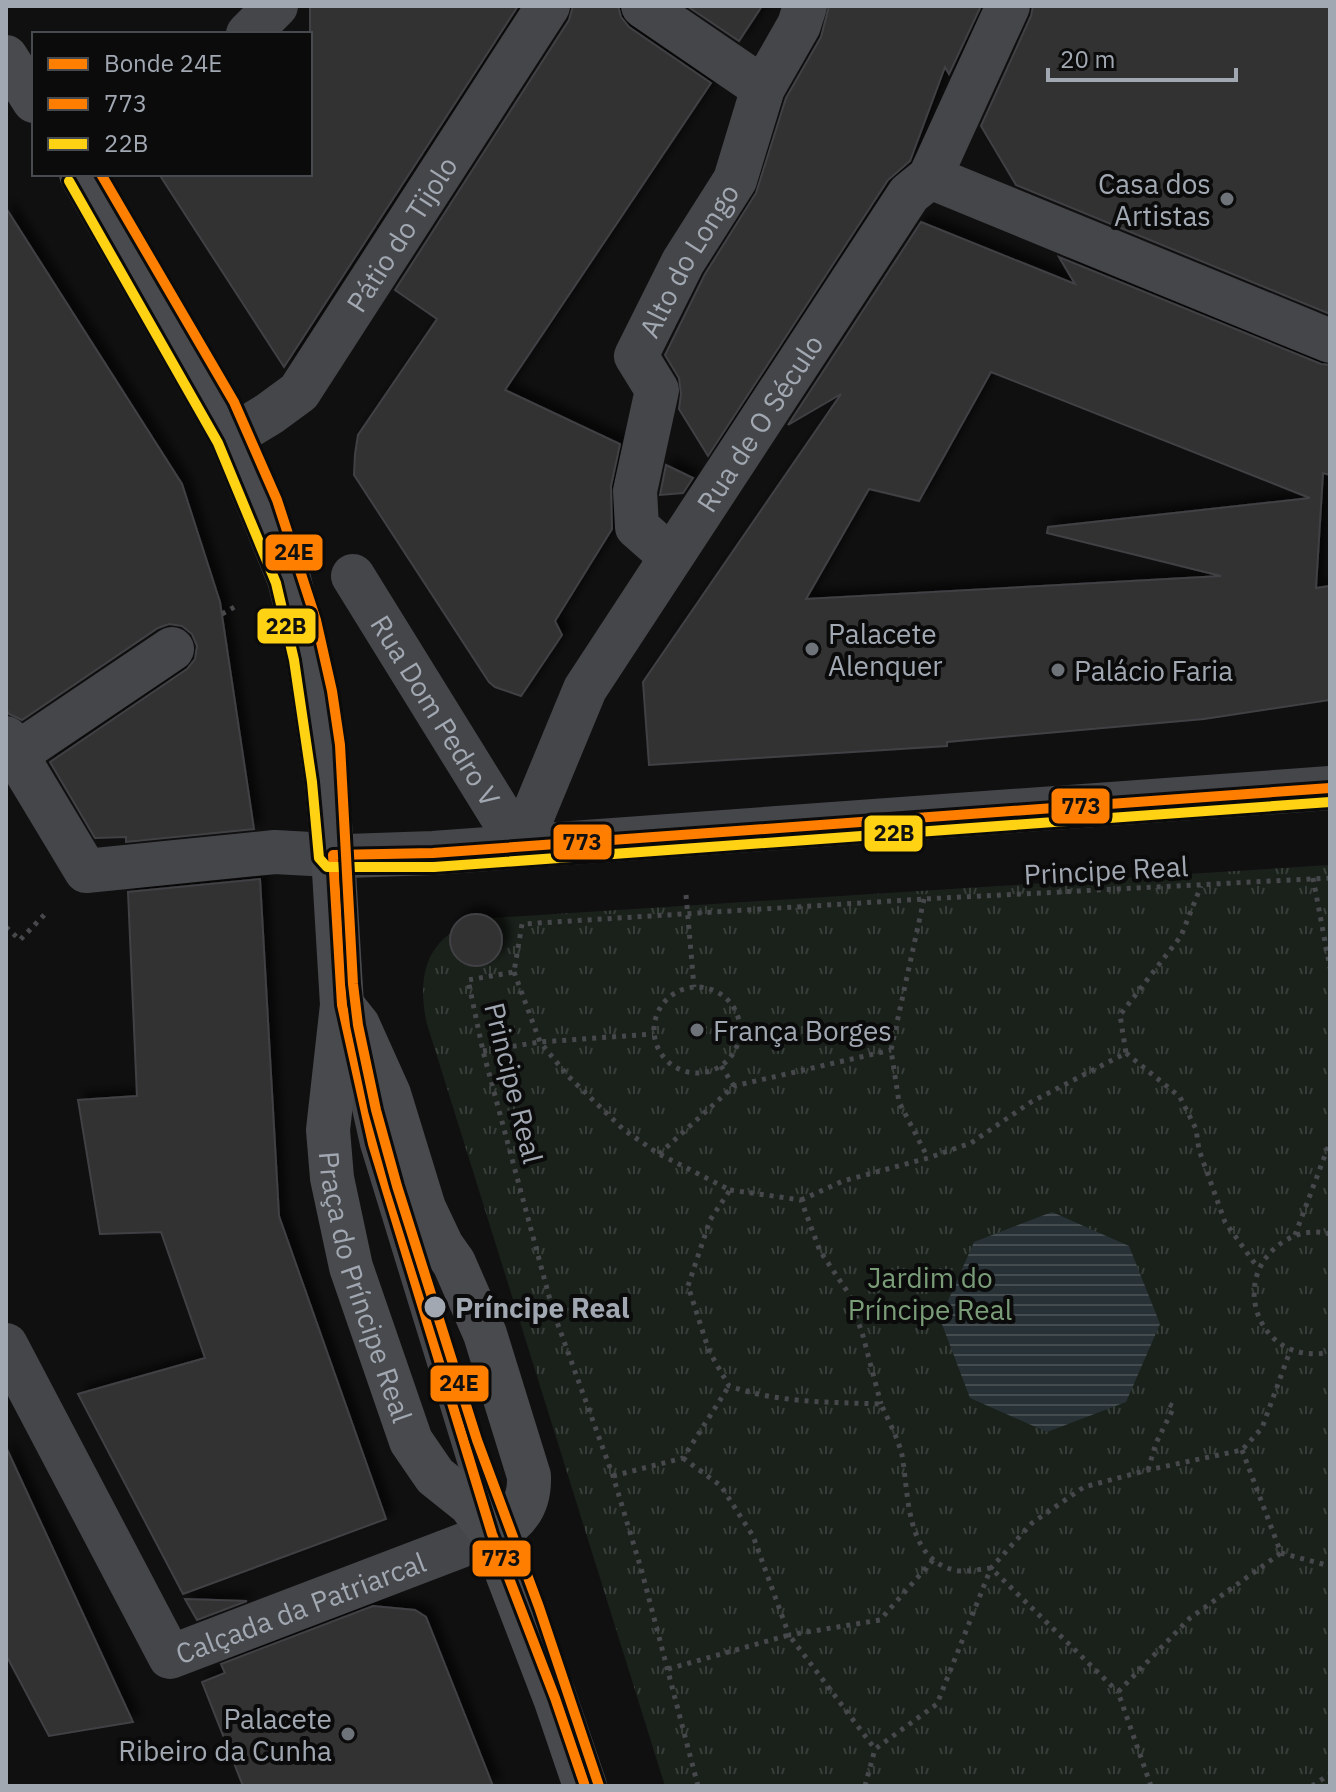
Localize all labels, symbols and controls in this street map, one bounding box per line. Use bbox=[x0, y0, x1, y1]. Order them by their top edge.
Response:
legend bbox=[32, 32, 312, 176]
scale bar bbox=[1048, 32, 1236, 82]
text: 20 m bbox=[1060, 43, 1115, 75]
text: Bonde 24E bbox=[104, 47, 222, 79]
text: 773 bbox=[104, 87, 147, 119]
text: 22B bbox=[104, 127, 148, 159]
street label: Pátio do Tijolo bbox=[337, 149, 465, 319]
place label: Casa dos Artistas bbox=[1098, 165, 1211, 234]
street label: Alto do Longo bbox=[630, 176, 747, 343]
marker: Casa dos Artistas bbox=[1218, 190, 1236, 208]
street label: Rua de O Século bbox=[688, 327, 831, 519]
line badge: 24E bbox=[264, 533, 324, 572]
text: 24E bbox=[274, 537, 314, 566]
line badge: 22B bbox=[256, 607, 317, 645]
street label: Rua Dom Pedro V bbox=[363, 608, 509, 813]
text: 22B bbox=[265, 611, 307, 640]
place label: Palacete Alenquer bbox=[828, 615, 943, 684]
marker: Palacete Alenquer bbox=[803, 640, 821, 658]
place label: Palácio Faria bbox=[1074, 652, 1233, 689]
marker: Palácio Faria bbox=[1049, 661, 1067, 679]
line badge: 773 bbox=[1050, 787, 1111, 825]
text: 773 bbox=[1061, 791, 1101, 820]
line badge: 22B bbox=[863, 814, 924, 853]
text: 22B bbox=[873, 818, 915, 847]
line badge: 773 bbox=[552, 823, 613, 861]
text: 773 bbox=[562, 827, 602, 856]
street label: Principe Real bbox=[1023, 847, 1189, 893]
street label: Principe Real bbox=[476, 999, 552, 1167]
place label: França Borges bbox=[713, 1012, 892, 1049]
marker: França Borges bbox=[688, 1021, 706, 1039]
street label: Praça do Príncipe Real bbox=[311, 1150, 422, 1427]
park label: Jardim do Príncipe Real bbox=[848, 1259, 1012, 1328]
place label: Príncipe Real bbox=[455, 1289, 630, 1326]
marker: Príncipe Real bbox=[422, 1294, 448, 1320]
line badge: 24E bbox=[429, 1364, 490, 1403]
text: 24E bbox=[439, 1368, 479, 1397]
line badge: 773 bbox=[471, 1539, 532, 1578]
street label: Calçada da Patriarcal bbox=[170, 1543, 431, 1672]
text: 773 bbox=[481, 1543, 521, 1572]
place label: Palacete Ribeiro da Cunha bbox=[118, 1700, 332, 1769]
marker: Palacete Ribeiro da Cunha bbox=[339, 1725, 357, 1743]

